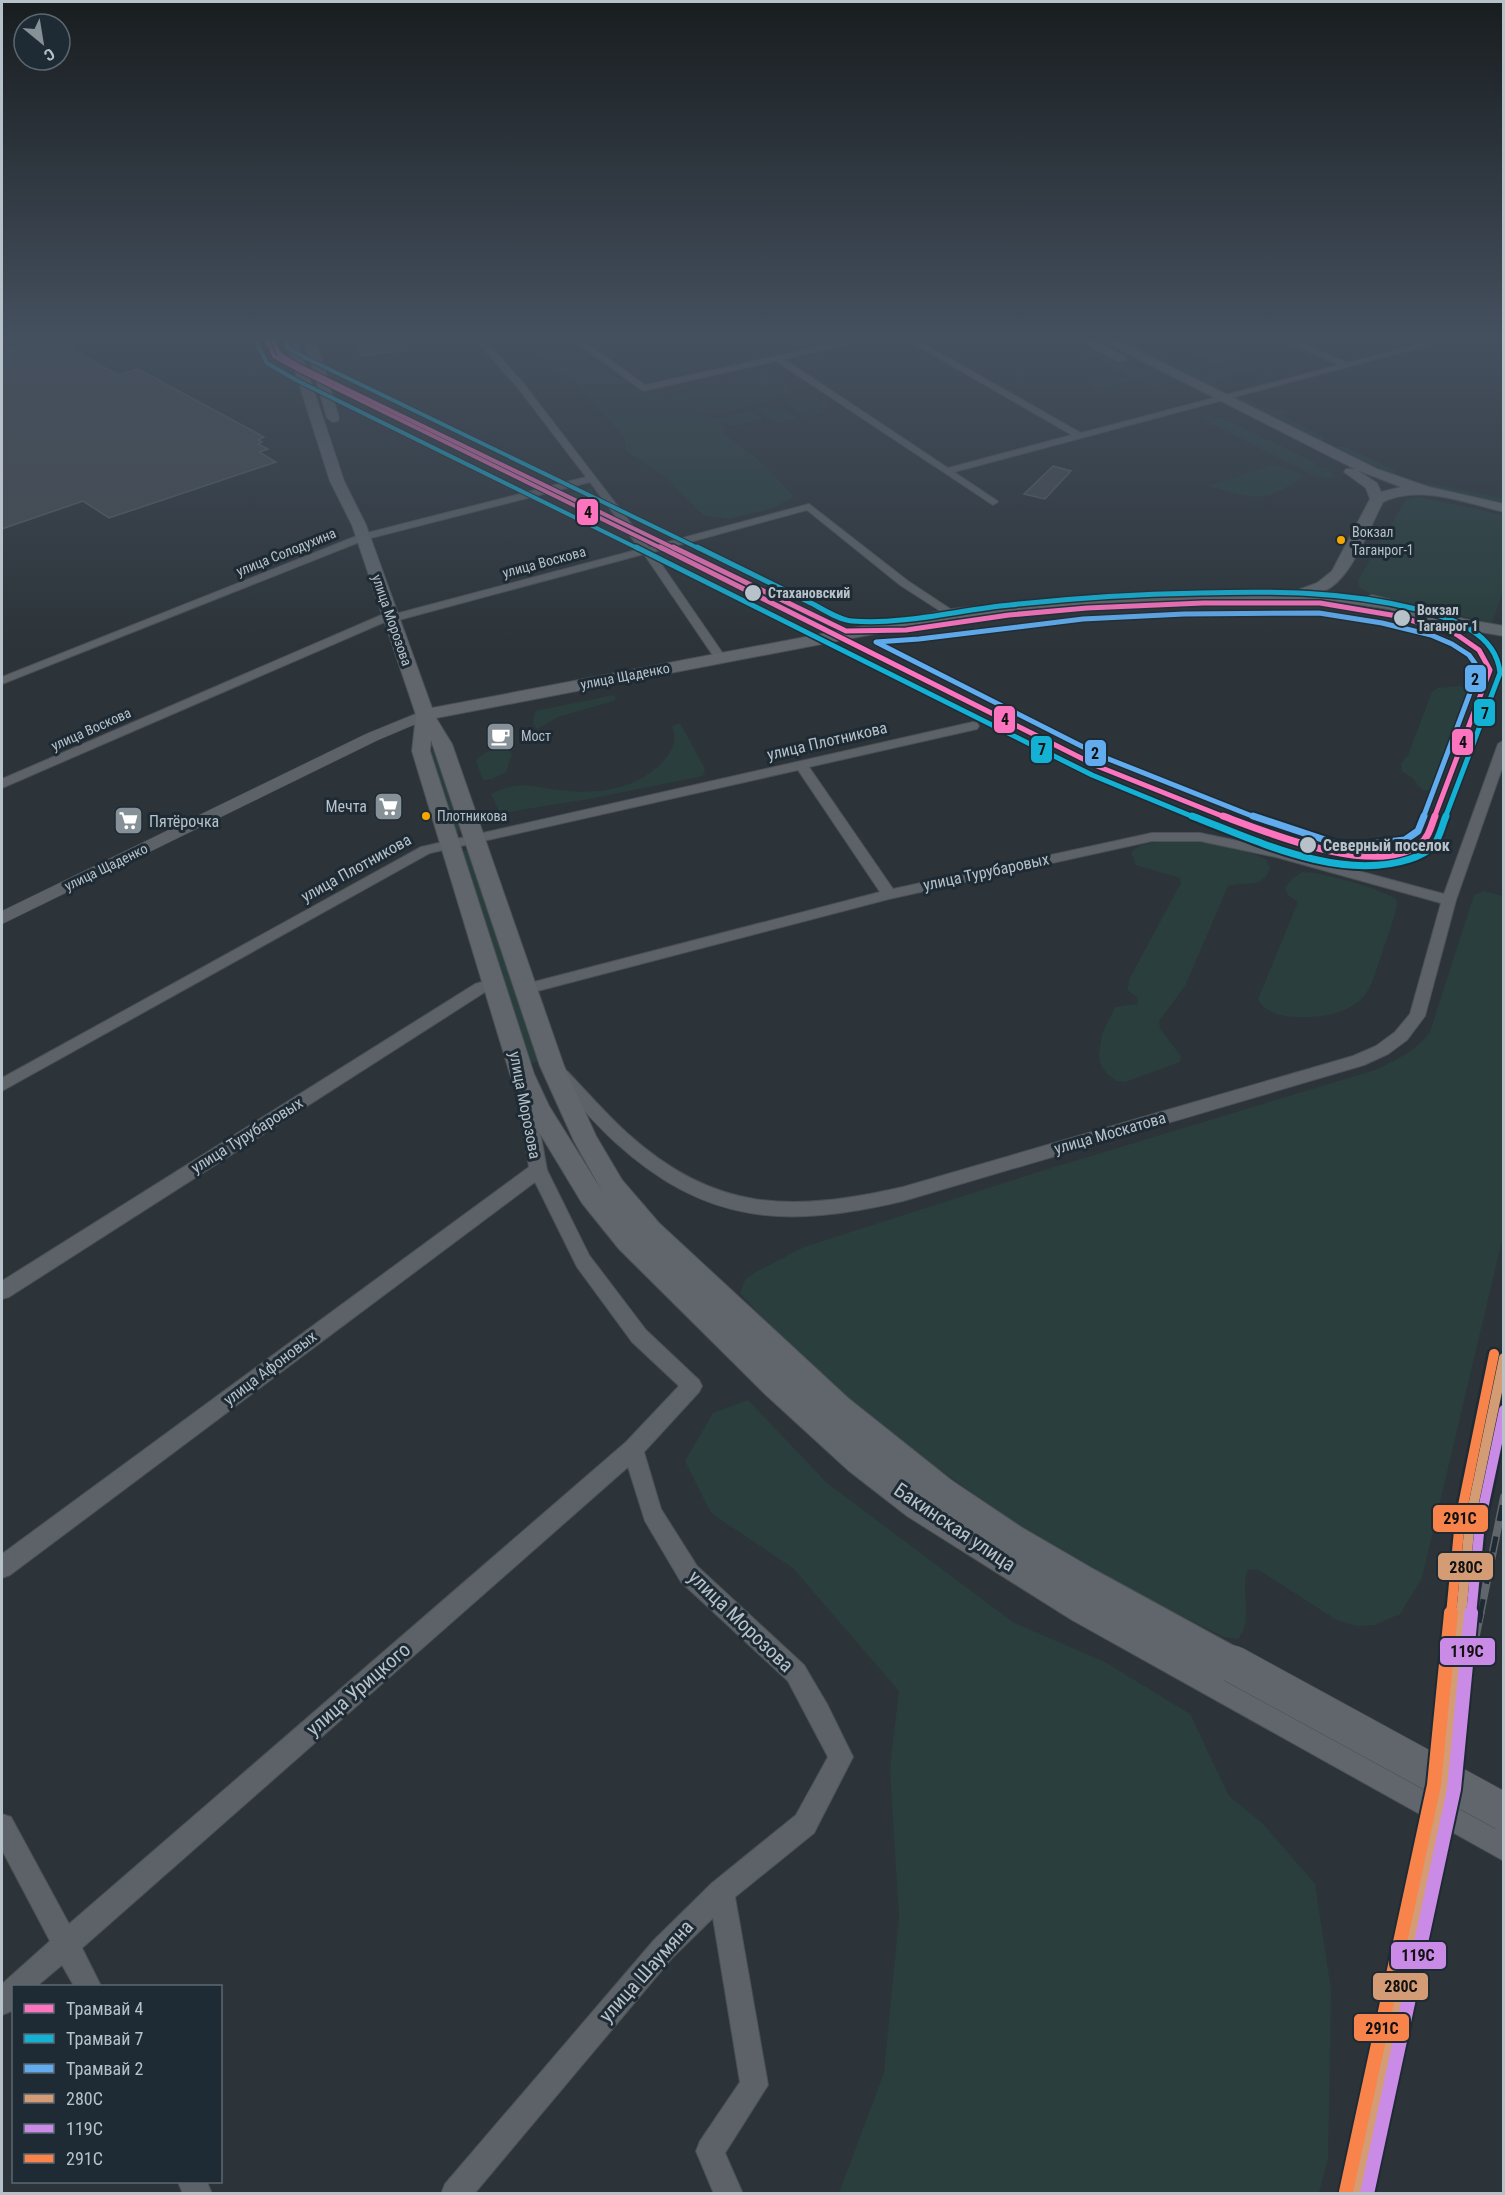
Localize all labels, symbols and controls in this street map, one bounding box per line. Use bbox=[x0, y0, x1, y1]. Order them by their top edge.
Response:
north arrow bbox=[12, 12, 72, 72]
text: С bbox=[41, 44, 58, 65]
line badge: 4 bbox=[576, 498, 599, 526]
text: 4 bbox=[584, 503, 592, 522]
place label: Вокзал Таганрог-1 bbox=[1352, 524, 1414, 558]
street label: улица Солодухина bbox=[234, 525, 338, 579]
marker: Вокзал Таганрог-1 bbox=[1335, 534, 1347, 546]
street label: улица Воскова bbox=[501, 543, 587, 581]
street label: улица Морозова bbox=[369, 572, 415, 668]
marker: Стахановский bbox=[743, 583, 763, 603]
place label: Стахановский bbox=[768, 585, 850, 601]
place label: Вокзал Таганрог 1 bbox=[1417, 602, 1478, 634]
marker: Вокзал Таганрог 1 bbox=[1392, 608, 1412, 628]
street label: улица Щаденко bbox=[579, 660, 671, 692]
line badge: 2 bbox=[1464, 664, 1487, 693]
text: 2 bbox=[1471, 670, 1479, 689]
line badge: 7 bbox=[1473, 698, 1496, 727]
street label: улица Воскова bbox=[49, 704, 133, 754]
text: 7 bbox=[1481, 704, 1489, 723]
line badge: 4 bbox=[993, 705, 1016, 734]
text: 4 bbox=[1001, 710, 1009, 729]
street label: улица Плотникова bbox=[765, 718, 889, 764]
cafe icon: Мост bbox=[484, 720, 516, 752]
place label: Мост bbox=[521, 728, 551, 744]
line badge: 4 bbox=[1451, 728, 1474, 756]
text: 4 bbox=[1459, 733, 1467, 752]
line badge: 7 bbox=[1030, 735, 1053, 764]
line badge: 2 bbox=[1084, 739, 1107, 767]
text: 7 bbox=[1038, 740, 1046, 759]
text: 2 bbox=[1091, 744, 1099, 763]
supermarket icon: Мечта bbox=[372, 790, 404, 822]
place label: Мечта bbox=[325, 797, 367, 816]
supermarket icon: Пятёрочка bbox=[112, 805, 144, 837]
place label: Плотникова bbox=[437, 808, 507, 824]
marker: Плотникова bbox=[420, 810, 432, 822]
place label: Пятёрочка bbox=[149, 812, 219, 831]
street label: улица Плотникова bbox=[298, 830, 414, 906]
marker: Северный поселок bbox=[1298, 835, 1318, 855]
place label: Северный поселок bbox=[1323, 836, 1450, 855]
street label: улица Щаденко bbox=[62, 840, 150, 894]
street label: улица Турубаровых bbox=[921, 849, 1051, 895]
street label: улица Морозова bbox=[505, 1050, 545, 1160]
street label: улица Турубаровых bbox=[188, 1093, 306, 1177]
street label: улица Москатова bbox=[1052, 1108, 1168, 1158]
street label: улица Афоновых bbox=[220, 1327, 320, 1409]
street label: Бакинская улица bbox=[890, 1477, 1020, 1577]
line badge: 291С bbox=[1432, 1504, 1489, 1533]
text: 291С bbox=[1443, 1509, 1477, 1528]
line badge: 280С bbox=[1437, 1552, 1494, 1581]
text: 280С bbox=[1449, 1558, 1483, 1577]
street label: улица Морозова bbox=[684, 1565, 798, 1677]
street label: улица Урицкого bbox=[301, 1637, 415, 1741]
line badge: 119С bbox=[1439, 1637, 1496, 1666]
text: 119С bbox=[1450, 1642, 1484, 1661]
street label: улица Шаумяна bbox=[594, 1915, 698, 2027]
line badge: 119С bbox=[1390, 1941, 1447, 1970]
text: 119С bbox=[1401, 1946, 1435, 1965]
line badge: 280С bbox=[1372, 1972, 1429, 2001]
text: 280С bbox=[1384, 1977, 1418, 1996]
legend bbox=[12, 1985, 222, 2183]
text: Трамвай 4 bbox=[66, 1998, 144, 2019]
line badge: 291С bbox=[1353, 2013, 1410, 2042]
text: 291С bbox=[1365, 2019, 1399, 2038]
text: Трамвай 7 bbox=[66, 2028, 144, 2049]
text: Трамвай 2 bbox=[66, 2058, 144, 2079]
text: 280С bbox=[66, 2088, 103, 2109]
text: 119С bbox=[66, 2118, 103, 2139]
text: 291С bbox=[66, 2148, 103, 2169]

